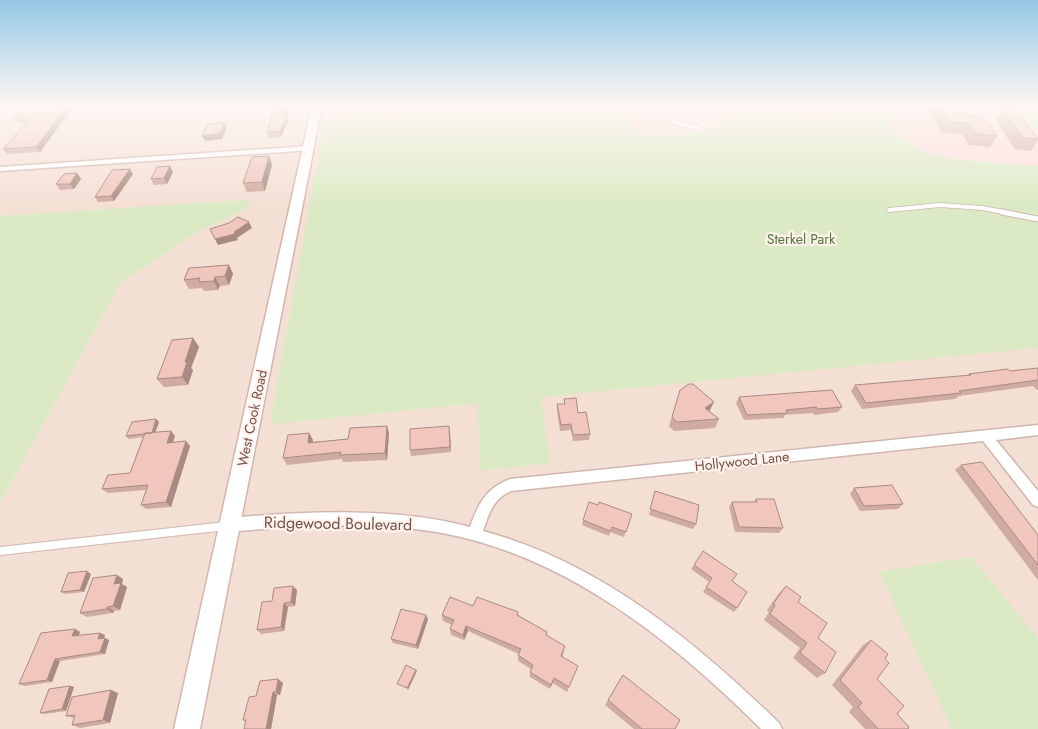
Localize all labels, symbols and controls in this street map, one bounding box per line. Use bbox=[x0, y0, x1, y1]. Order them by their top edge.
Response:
park label: Sterkel Park bbox=[767, 229, 836, 249]
street label: West Cook Road bbox=[232, 368, 272, 468]
street label: Hollywood Lane bbox=[694, 446, 790, 476]
street label: Ridgewood Boulevard bbox=[264, 511, 412, 536]

